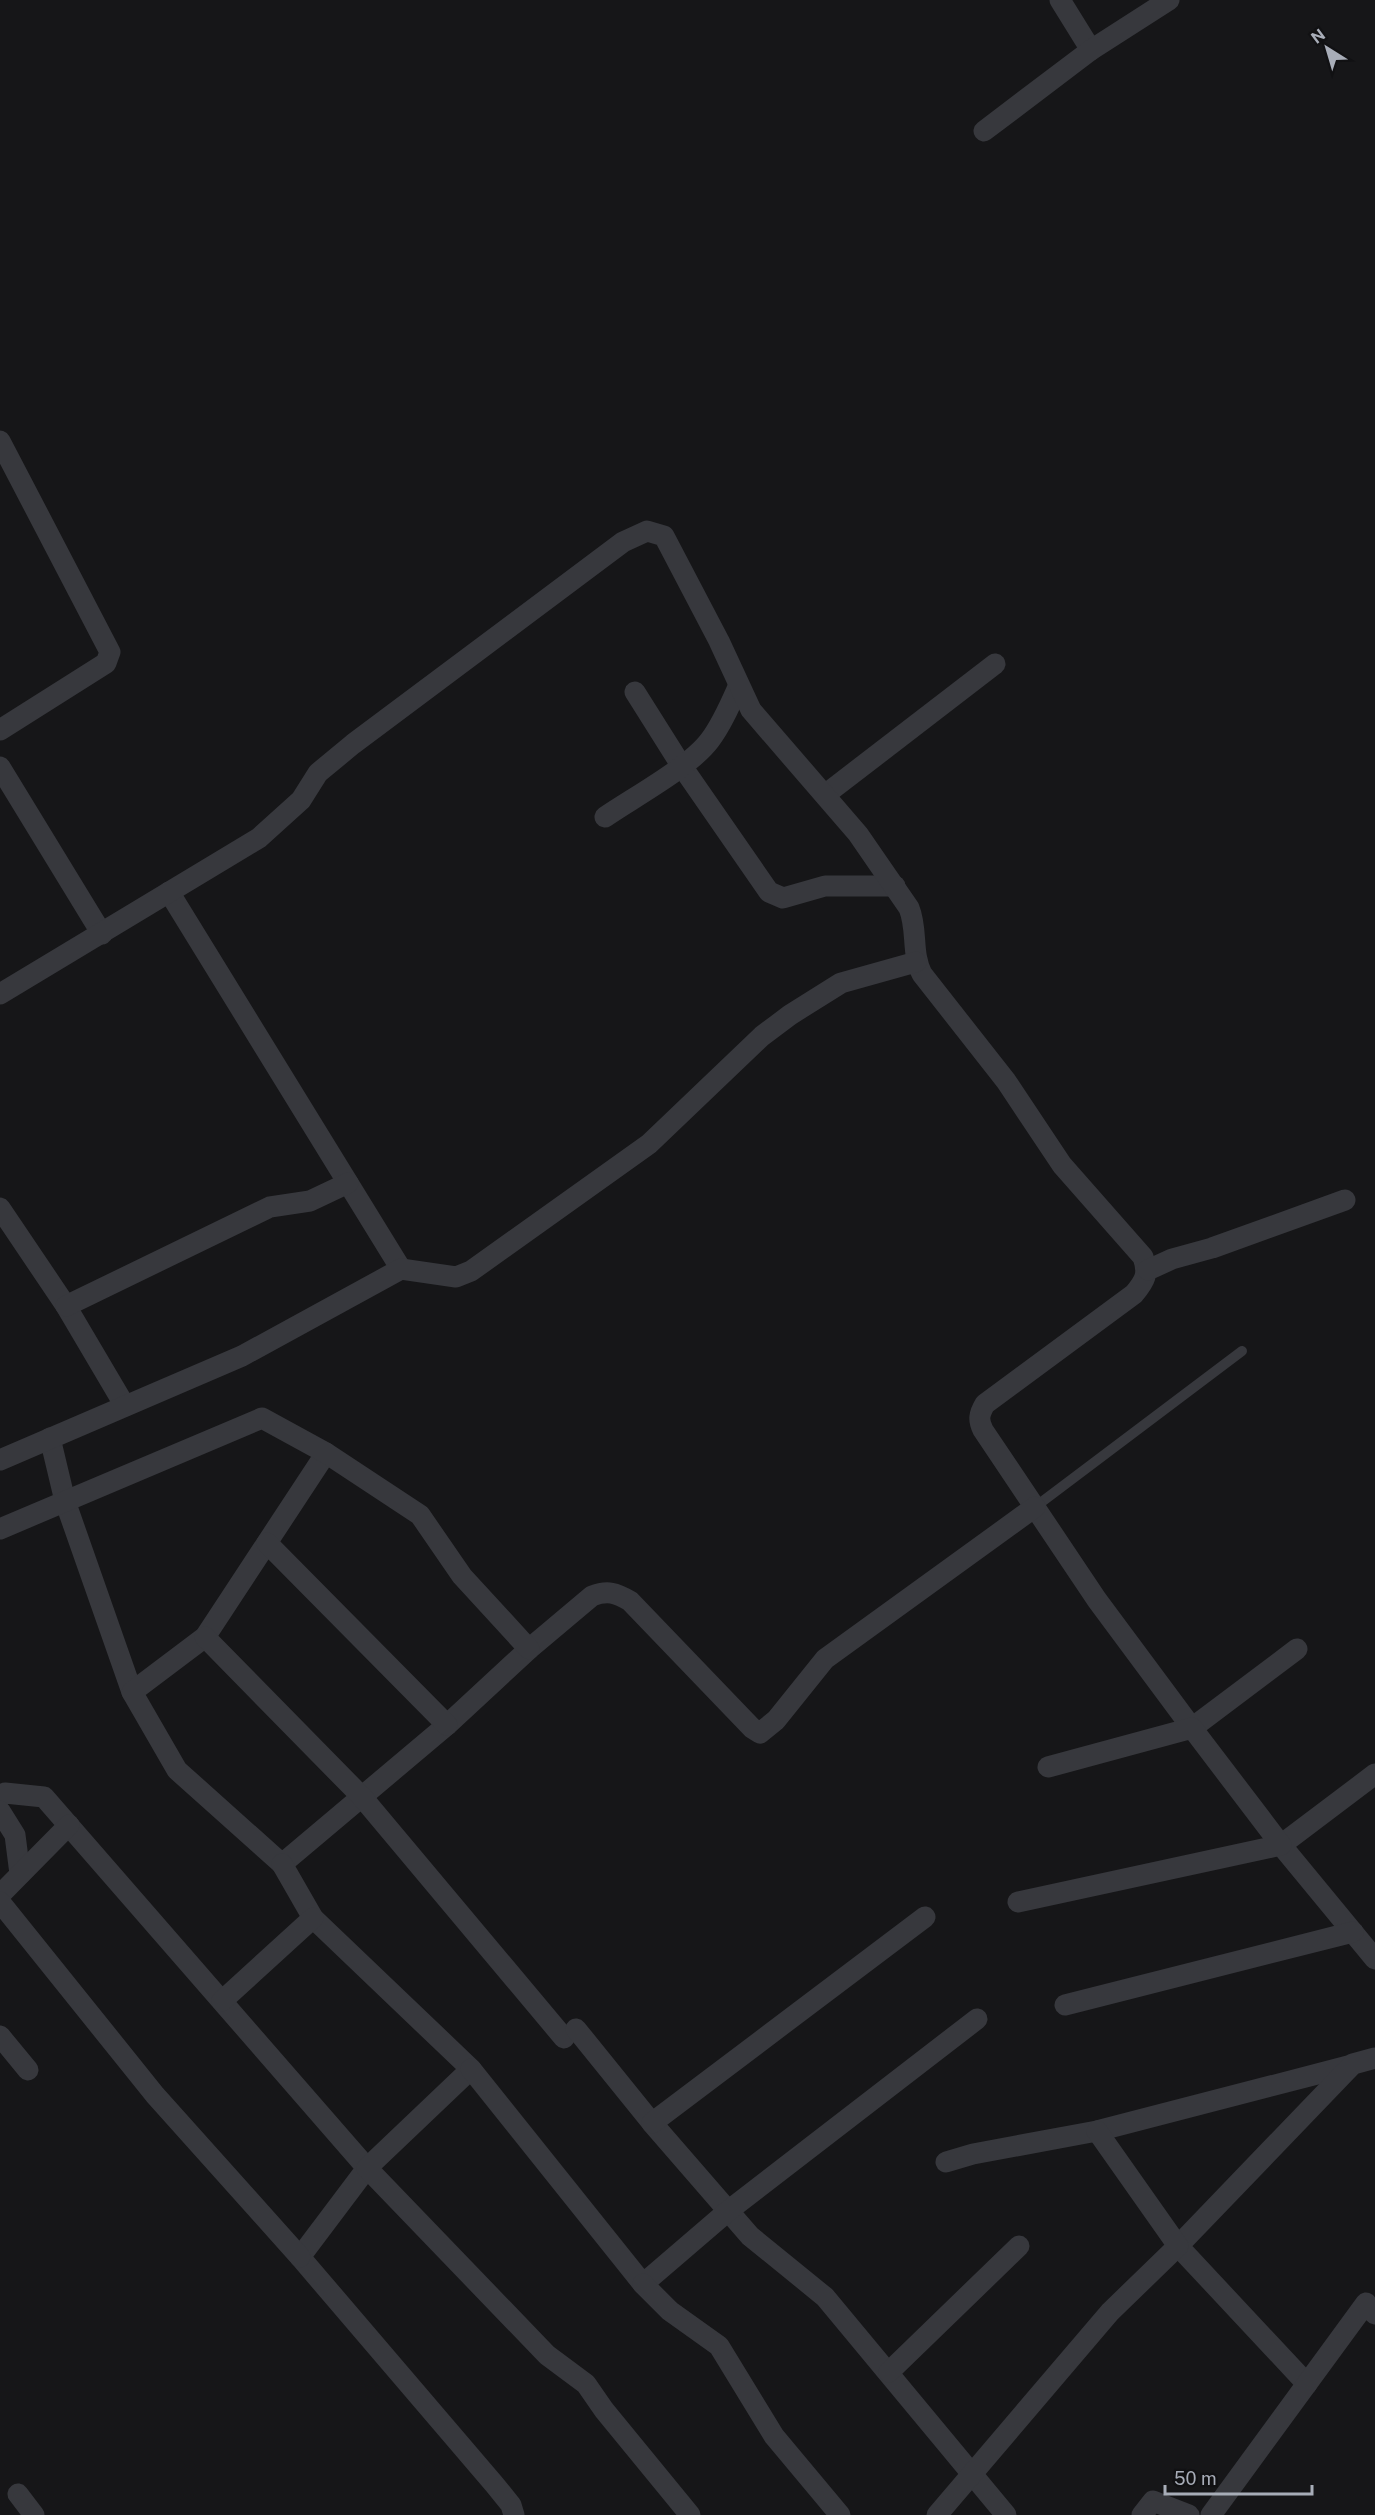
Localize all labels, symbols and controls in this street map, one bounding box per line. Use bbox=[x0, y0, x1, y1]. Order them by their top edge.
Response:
north arrow bbox=[1297, 18, 1357, 78]
text: N bbox=[1308, 25, 1329, 48]
scale bar bbox=[1165, 2458, 1312, 2496]
text: 50 m bbox=[1174, 2468, 1217, 2489]

